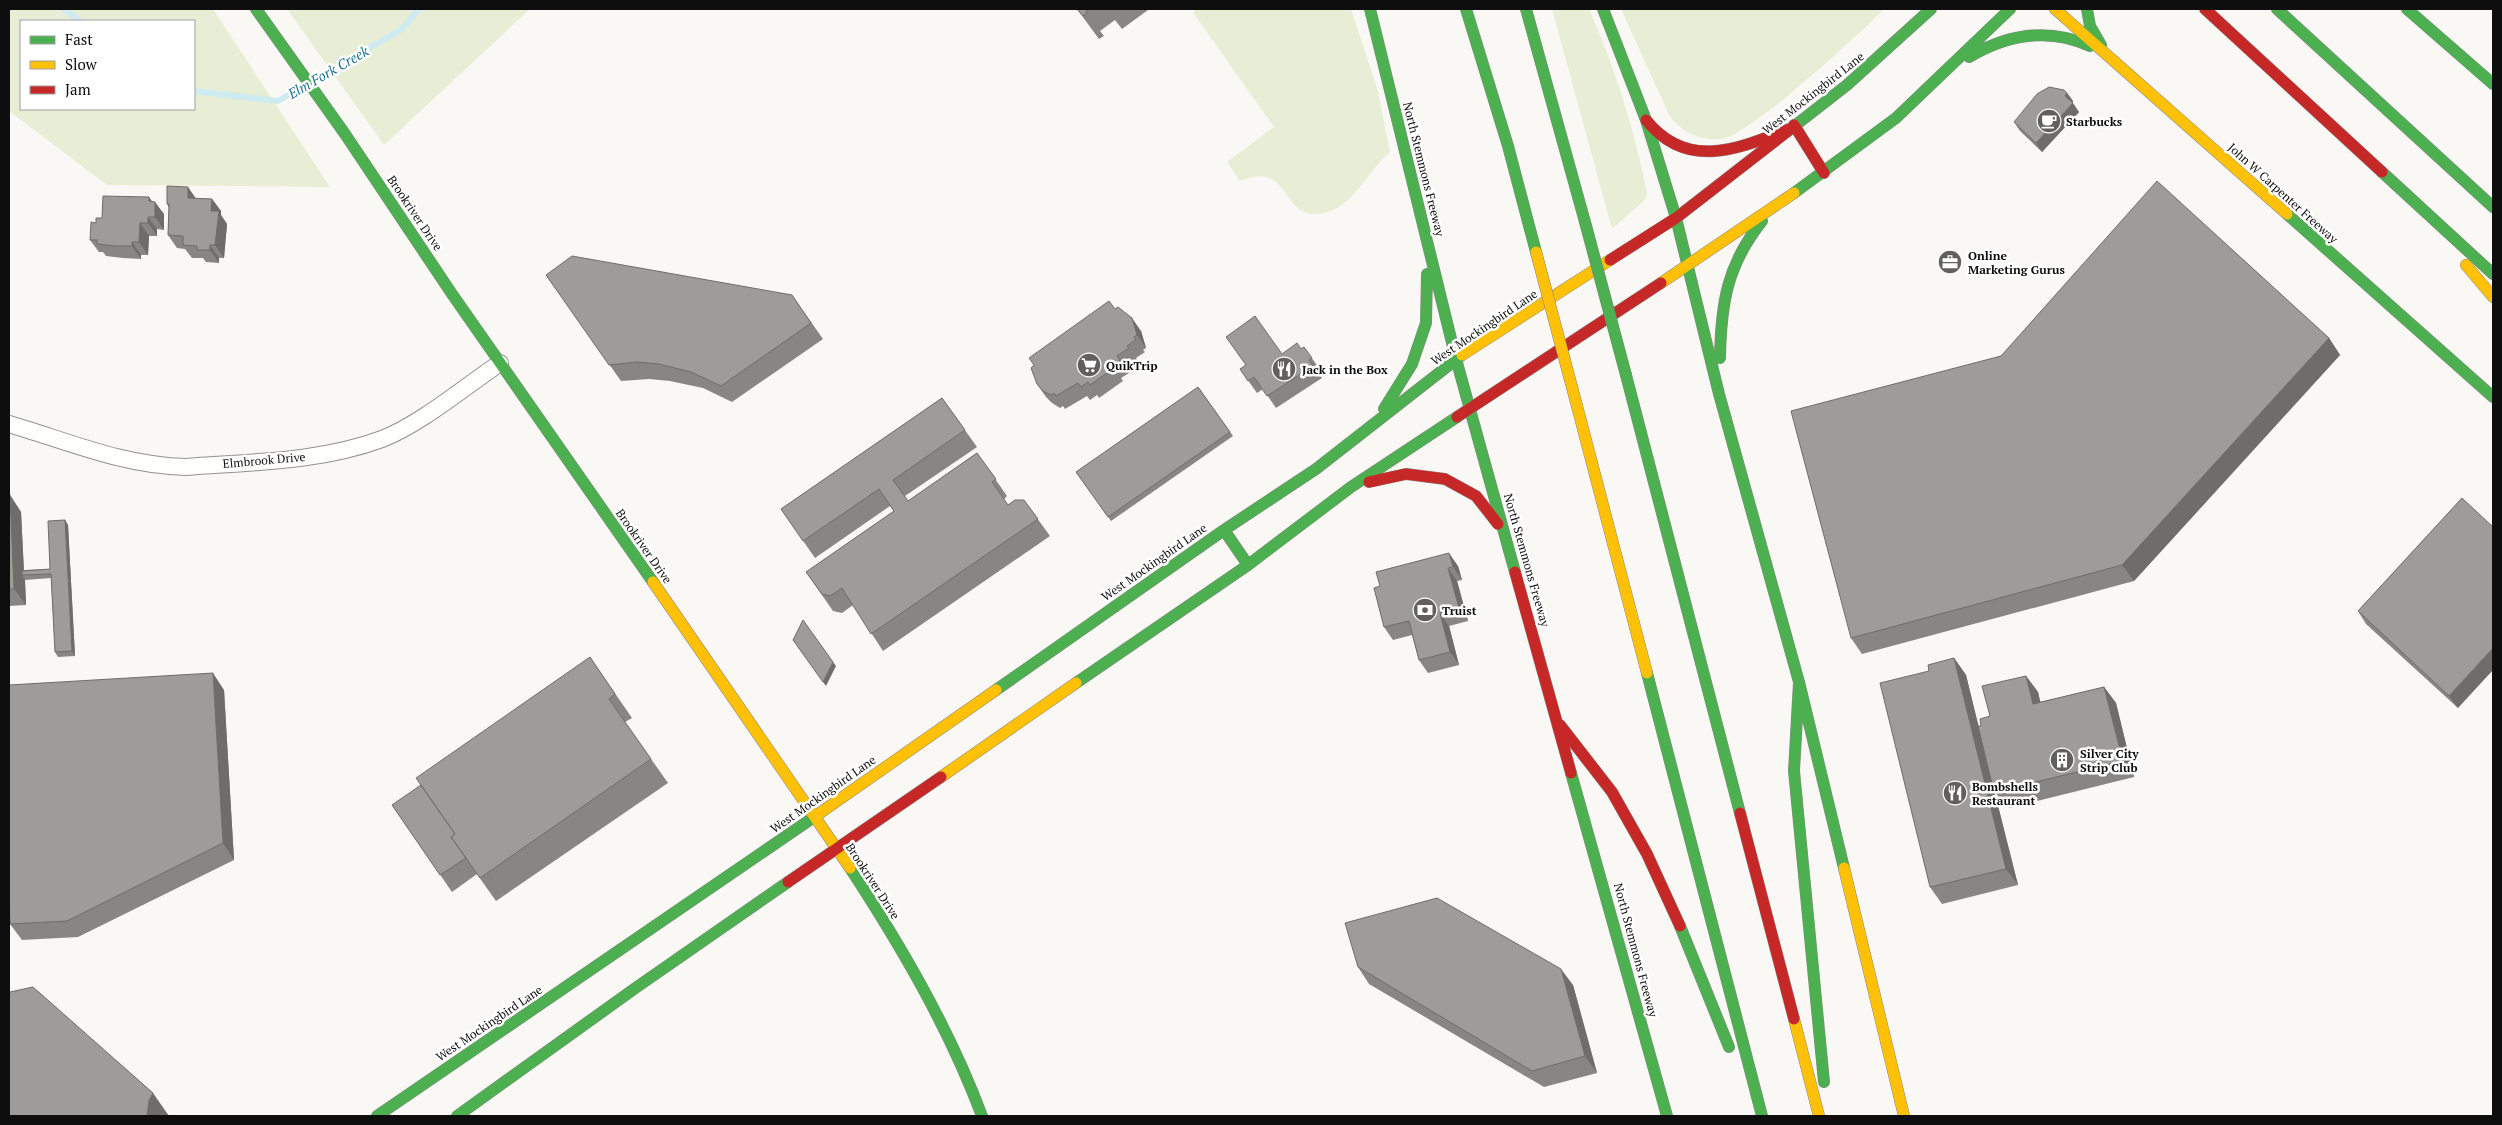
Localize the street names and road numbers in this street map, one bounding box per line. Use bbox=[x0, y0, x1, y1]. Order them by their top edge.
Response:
street label: West Mockingbird Lane bbox=[1759, 49, 1867, 137]
street label: North Stemmons Freeway bbox=[1400, 100, 1448, 239]
street label: John W Carpenter Freeway bbox=[2225, 140, 2342, 247]
street label: Brookriver Drive bbox=[384, 172, 446, 254]
street label: West Mockingbird Lane bbox=[1428, 286, 1540, 368]
street label: Elmbrook Drive bbox=[222, 449, 306, 471]
street label: North Stemmons Freeway bbox=[1501, 492, 1553, 629]
street label: Brookriver Drive bbox=[613, 506, 675, 586]
street label: West Mockingbird Lane bbox=[1098, 520, 1210, 604]
street label: West Mockingbird Lane bbox=[767, 752, 879, 836]
street label: Brookriver Drive bbox=[843, 840, 903, 922]
street label: North Stemmons Freeway bbox=[1611, 881, 1661, 1019]
street label: West Mockingbird Lane bbox=[433, 982, 545, 1064]

